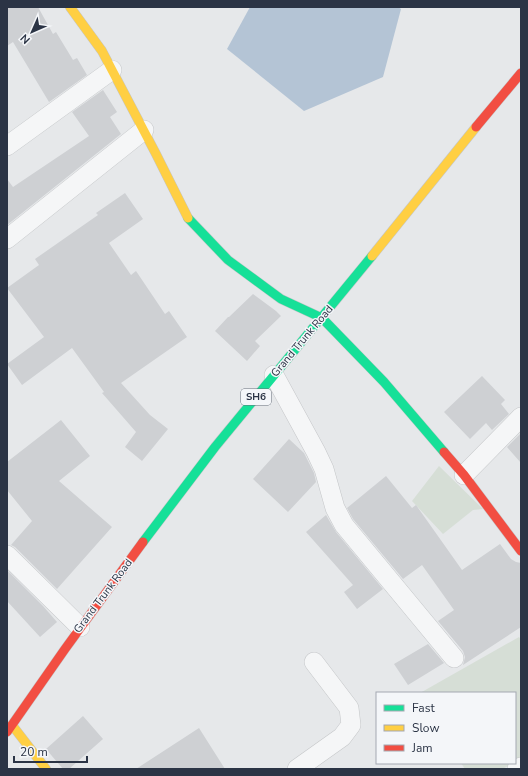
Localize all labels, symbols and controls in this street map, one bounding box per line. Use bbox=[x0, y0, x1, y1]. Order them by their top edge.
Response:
north arrow bbox=[12, 12, 52, 52]
text: N bbox=[17, 31, 33, 47]
street label: Grand Trunk Road bbox=[268, 302, 336, 380]
road number: SH6 bbox=[241, 389, 271, 405]
street label: Grand Trunk Road bbox=[70, 556, 136, 636]
legend bbox=[376, 692, 516, 764]
text: Fast bbox=[412, 700, 435, 716]
text: Slow bbox=[412, 720, 440, 736]
scale bar bbox=[14, 738, 87, 764]
text: Jam bbox=[411, 740, 433, 756]
text: 20 m bbox=[20, 744, 48, 760]

